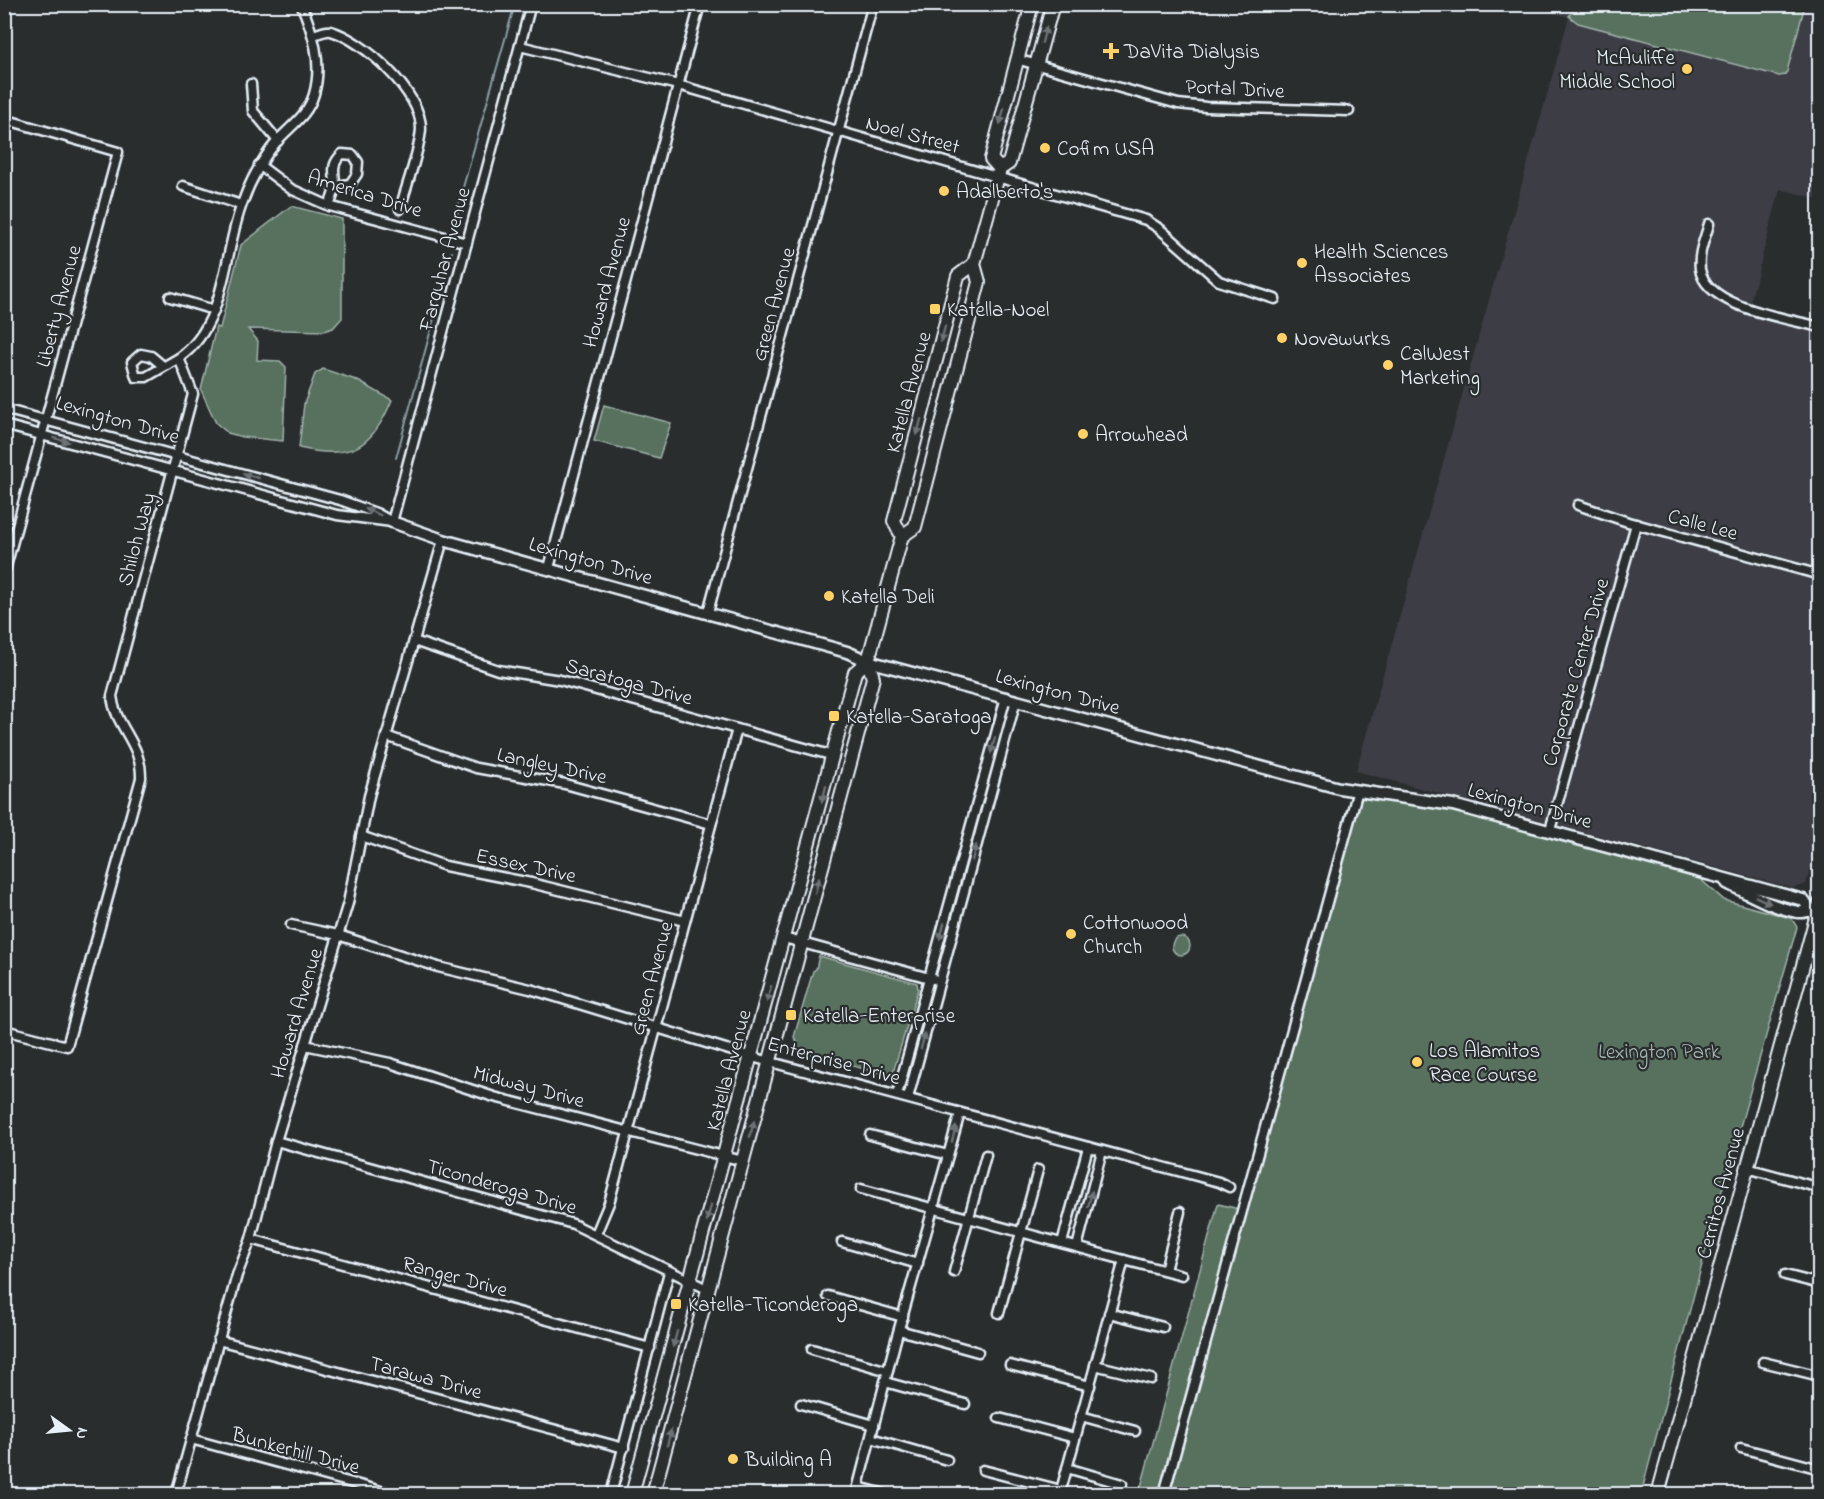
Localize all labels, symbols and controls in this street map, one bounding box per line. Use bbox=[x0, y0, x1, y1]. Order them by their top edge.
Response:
one-way arrow bbox=[1040, 26, 1050, 44]
place label: DaVita Dialysis bbox=[1123, 38, 1260, 70]
marker: DaVita Dialysis bbox=[1102, 42, 1120, 60]
place label: McAuliffe Middle School bbox=[1559, 44, 1676, 98]
marker: McAuliffe Middle School bbox=[1680, 62, 1694, 76]
street label: Portal Drive bbox=[1184, 72, 1286, 108]
one-way arrow bbox=[997, 107, 1006, 125]
street label: Noel Street bbox=[862, 109, 963, 163]
place label: Cofim USA bbox=[1057, 135, 1154, 165]
marker: Cofim USA bbox=[1038, 141, 1052, 155]
street label: America Drive bbox=[303, 163, 426, 227]
place label: Adalberto's bbox=[956, 178, 1053, 208]
street label: Farquhar Avenue bbox=[412, 184, 480, 336]
marker: Adalberto's bbox=[937, 184, 951, 198]
street label: Howard Avenue bbox=[576, 213, 640, 351]
place label: Health Sciences Associates bbox=[1314, 238, 1449, 292]
street label: Liberty Avenue bbox=[29, 242, 93, 371]
street label: Green Avenue bbox=[745, 244, 805, 365]
marker: Health Sciences Associates bbox=[1295, 256, 1309, 270]
place label: Katella-Noel bbox=[947, 296, 1049, 326]
marker: Katella-Noel bbox=[928, 302, 942, 316]
one-way arrow bbox=[938, 325, 948, 343]
place label: Novawurks bbox=[1294, 325, 1391, 355]
street label: Katella Avenue bbox=[879, 328, 941, 456]
marker: Novawurks bbox=[1275, 331, 1289, 345]
place label: CalWest Marketing bbox=[1400, 340, 1480, 396]
marker: CalWest Marketing bbox=[1381, 358, 1395, 372]
street label: Lexington Drive bbox=[51, 389, 183, 455]
one-way arrow bbox=[914, 418, 923, 436]
place label: Arrowhead bbox=[1095, 421, 1188, 451]
marker: Arrowhead bbox=[1076, 427, 1090, 441]
one-way arrow bbox=[52, 436, 70, 445]
one-way arrow bbox=[241, 471, 259, 480]
street label: Shiloh Way bbox=[111, 489, 167, 590]
street label: Calle Lee bbox=[1664, 502, 1741, 550]
one-way arrow bbox=[364, 508, 381, 517]
street label: Lexington Drive bbox=[524, 530, 656, 596]
street label: Corporate Center Drive bbox=[1536, 574, 1618, 770]
place label: Katella Deli bbox=[841, 583, 935, 613]
marker: Katella Deli bbox=[822, 589, 836, 603]
street label: Saratoga Drive bbox=[561, 652, 696, 716]
street label: Lexington Drive bbox=[991, 662, 1124, 726]
place label: Katella-Saratoga bbox=[846, 703, 992, 735]
marker: Katella-Saratoga bbox=[827, 709, 841, 723]
one-way arrow bbox=[988, 736, 997, 754]
street label: Langley Drive bbox=[493, 741, 610, 795]
street label: Lexington Drive bbox=[1463, 776, 1596, 840]
one-way arrow bbox=[819, 785, 828, 803]
street label: Essex Drive bbox=[473, 842, 579, 892]
one-way arrow bbox=[970, 844, 980, 862]
one-way arrow bbox=[813, 877, 823, 896]
one-way arrow bbox=[1755, 895, 1773, 905]
place label: Cottonwood Church bbox=[1083, 909, 1188, 963]
street label: Green Avenue bbox=[623, 918, 683, 1039]
one-way arrow bbox=[937, 922, 946, 940]
marker: Cottonwood Church bbox=[1064, 927, 1078, 941]
street label: Howard Avenue bbox=[264, 944, 332, 1082]
one-way arrow bbox=[764, 985, 773, 1003]
place label: Katella-Enterprise bbox=[803, 1002, 956, 1032]
street label: Katella Avenue bbox=[699, 1006, 761, 1134]
marker: Katella-Enterprise bbox=[784, 1008, 798, 1022]
street label: Enterprise Drive bbox=[763, 1030, 904, 1094]
one-way arrow bbox=[919, 1032, 928, 1050]
place label: Los Alamitos Race Course bbox=[1429, 1037, 1540, 1091]
park label: Lexington Park bbox=[1598, 1038, 1721, 1070]
marker: Los Alamitos Race Course bbox=[1410, 1055, 1424, 1069]
street label: Midway Drive bbox=[469, 1059, 588, 1119]
one-way arrow bbox=[748, 1120, 757, 1138]
street label: Cerritos Avenue bbox=[1690, 1124, 1754, 1262]
one-way arrow bbox=[950, 1125, 959, 1143]
street label: Ticonderoga Drive bbox=[422, 1152, 581, 1226]
one-way arrow bbox=[1086, 1190, 1095, 1208]
one-way arrow bbox=[704, 1204, 713, 1222]
street label: Ranger Drive bbox=[398, 1249, 511, 1308]
place label: Katella-Ticonderoga bbox=[688, 1291, 858, 1323]
marker: Katella-Ticonderoga bbox=[669, 1297, 683, 1311]
one-way arrow bbox=[669, 1330, 679, 1348]
street label: Tarawa Drive bbox=[366, 1350, 486, 1409]
north arrow bbox=[39, 1400, 99, 1460]
street label: Bunkerhill Drive bbox=[227, 1420, 363, 1484]
text: N bbox=[69, 1425, 95, 1442]
one-way arrow bbox=[664, 1429, 674, 1447]
place label: Building A bbox=[744, 1446, 832, 1478]
marker: Building A bbox=[726, 1452, 740, 1466]

